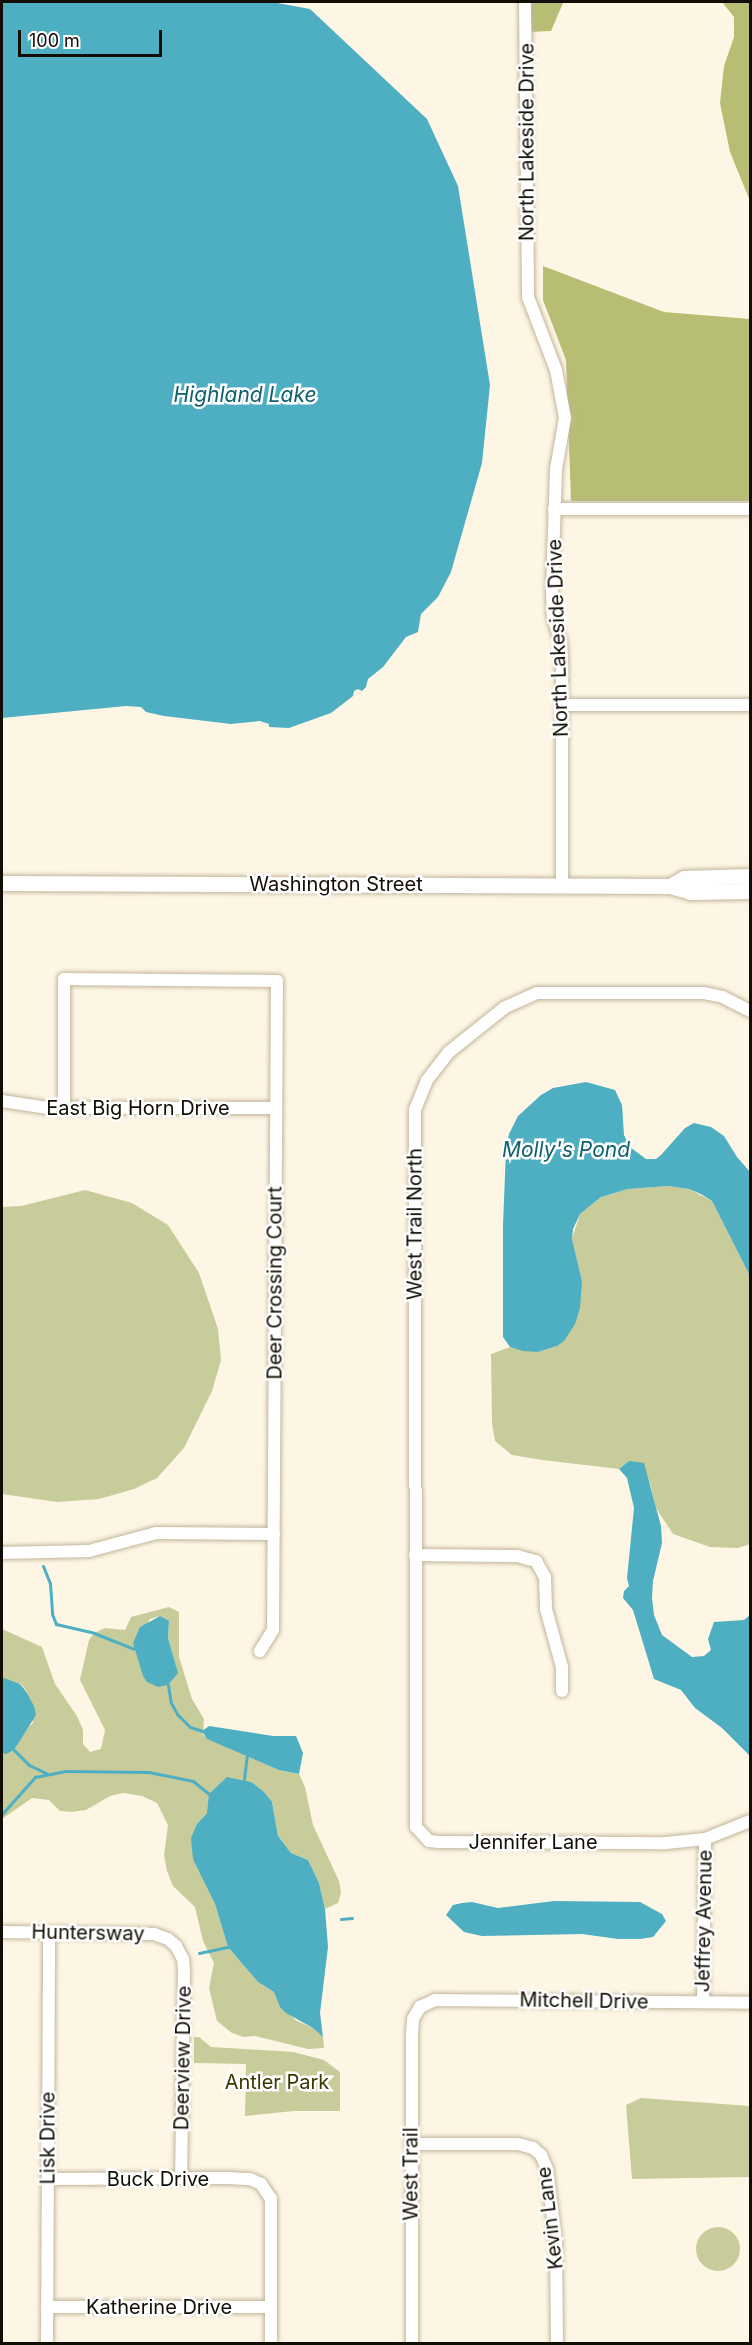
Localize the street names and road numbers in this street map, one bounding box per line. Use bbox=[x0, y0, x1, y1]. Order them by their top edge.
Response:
street label: North Lakeside Drive bbox=[515, 43, 539, 241]
street label: North Lakeside Drive bbox=[543, 539, 573, 737]
street label: Washington Street bbox=[249, 872, 423, 896]
street label: East Big Horn Drive bbox=[46, 1096, 230, 1120]
street label: West Trail North bbox=[403, 1148, 427, 1300]
street label: Deer Crossing Court bbox=[263, 1186, 287, 1380]
street label: Jennifer Lane bbox=[468, 1830, 598, 1854]
street label: Jeffrey Avenue bbox=[691, 1849, 717, 1993]
street label: Huntersway bbox=[31, 1920, 145, 1946]
street label: Deerview Drive bbox=[170, 1986, 196, 2130]
street label: Mitchell Drive bbox=[519, 1988, 649, 2014]
street label: Lisk Drive bbox=[36, 2092, 60, 2184]
street label: West Trail bbox=[399, 2127, 423, 2221]
street label: Kevin Lane bbox=[532, 2165, 568, 2271]
street label: Buck Drive bbox=[107, 2167, 209, 2191]
street label: Katherine Drive bbox=[86, 2295, 232, 2319]

